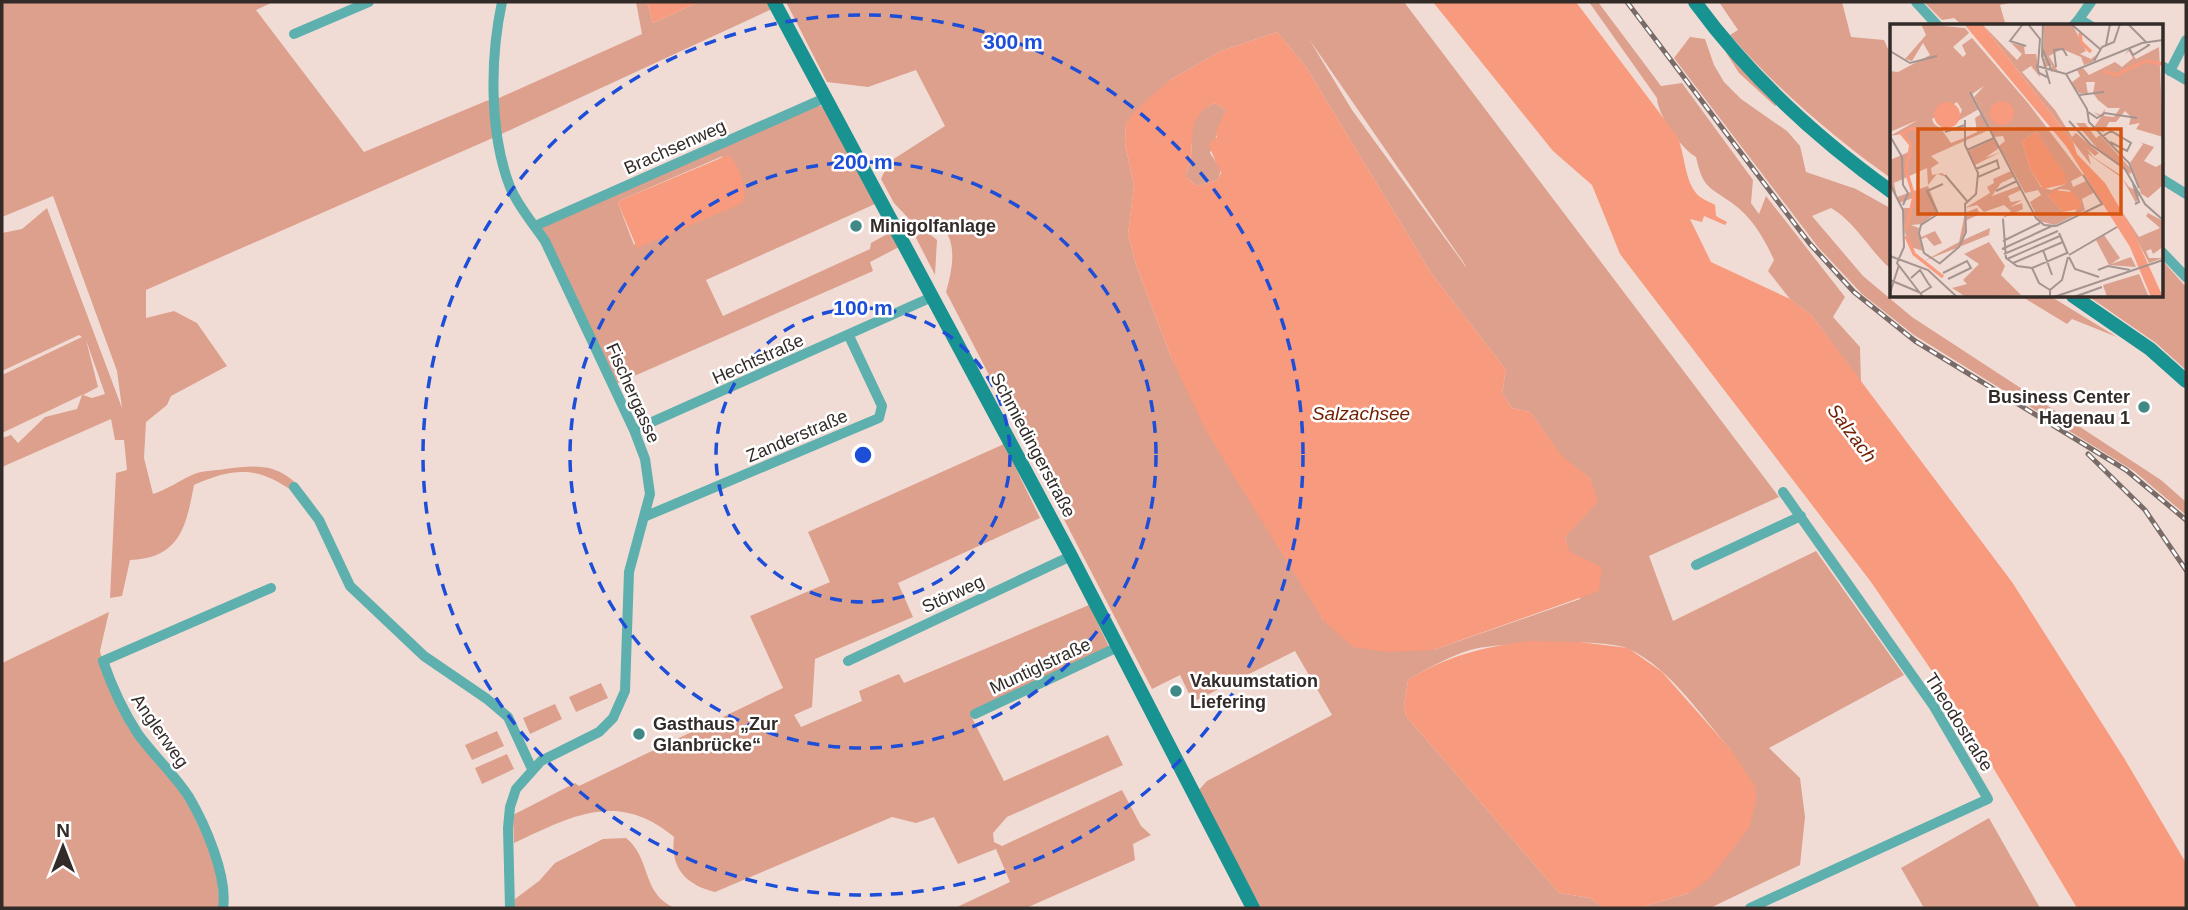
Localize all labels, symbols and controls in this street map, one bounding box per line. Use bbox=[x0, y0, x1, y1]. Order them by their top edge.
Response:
inset map bbox=[1890, 24, 2164, 298]
text: 300 m bbox=[983, 30, 1043, 53]
street label: Brachsenweg bbox=[621, 116, 729, 178]
text: 200 m bbox=[833, 150, 893, 173]
place label: Minigolfanlage bbox=[870, 216, 996, 236]
marker: Minigolfanlage bbox=[848, 218, 864, 234]
text: 100 m bbox=[833, 296, 893, 319]
street label: Hechtstraße bbox=[709, 330, 807, 388]
street label: Fischergasse bbox=[602, 340, 664, 446]
street label: Schmiedingerstraße bbox=[986, 369, 1080, 521]
place label: Business Center Hagenau 1 bbox=[1988, 387, 2130, 428]
marker: Business Center Hagenau 1 bbox=[2136, 399, 2152, 415]
water label: Salzach bbox=[1823, 400, 1881, 466]
water label: Salzachsee bbox=[1312, 403, 1410, 424]
street label: Zanderstraße bbox=[743, 406, 851, 466]
centre of rings bbox=[851, 443, 875, 467]
street label: Störweg bbox=[919, 571, 987, 617]
street label: Muntiglstraße bbox=[986, 634, 1094, 698]
street label: Theodostraße bbox=[1921, 669, 1997, 775]
place label: Vakuumstation Liefering bbox=[1190, 671, 1318, 712]
marker: Vakuumstation Liefering bbox=[1168, 683, 1184, 699]
street label: Anglerweg bbox=[127, 690, 193, 772]
place label: Gasthaus „Zur Glanbrücke“ bbox=[653, 714, 778, 755]
marker: Gasthaus „Zur Glanbrücke“ bbox=[631, 726, 647, 742]
north arrow bbox=[28, 812, 98, 882]
text: N bbox=[56, 820, 70, 841]

